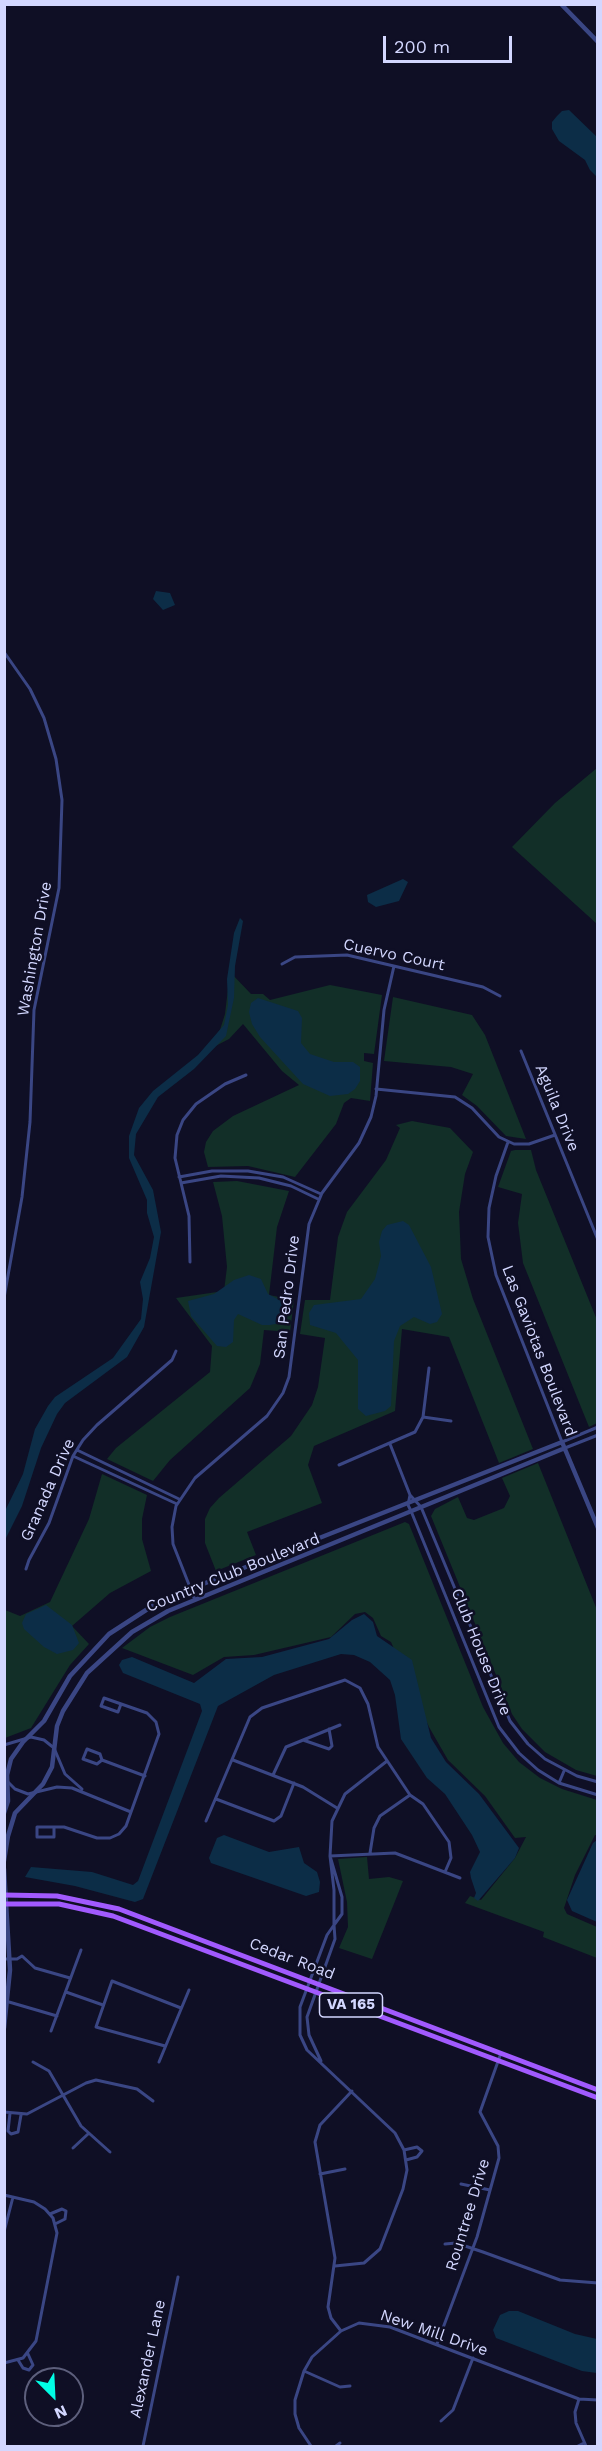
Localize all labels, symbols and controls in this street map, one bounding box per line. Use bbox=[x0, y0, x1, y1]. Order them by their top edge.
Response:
scale bar bbox=[386, 24, 515, 62]
text: 200 m bbox=[394, 36, 450, 57]
street label: Washington Drive bbox=[14, 880, 56, 1018]
street label: Cuervo Court bbox=[342, 935, 446, 975]
street label: Aguila Drive bbox=[531, 1062, 583, 1154]
street label: San Pedro Drive bbox=[270, 1234, 304, 1360]
street label: Las Gaviotas Boulevard bbox=[497, 1263, 581, 1439]
street label: Granada Drive bbox=[17, 1436, 79, 1544]
street label: Country Club Boulevard bbox=[143, 1529, 323, 1617]
street label: Club House Drive bbox=[447, 1586, 515, 1718]
street label: Cedar Road bbox=[246, 1934, 338, 1984]
road number: VA 165 bbox=[320, 1993, 382, 2017]
street label: Rountree Drive bbox=[442, 2157, 494, 2273]
street label: Alexander Lane bbox=[126, 2298, 170, 2420]
street label: New Mill Drive bbox=[378, 2306, 490, 2360]
north arrow bbox=[24, 2367, 84, 2427]
text: N bbox=[51, 2401, 70, 2423]

